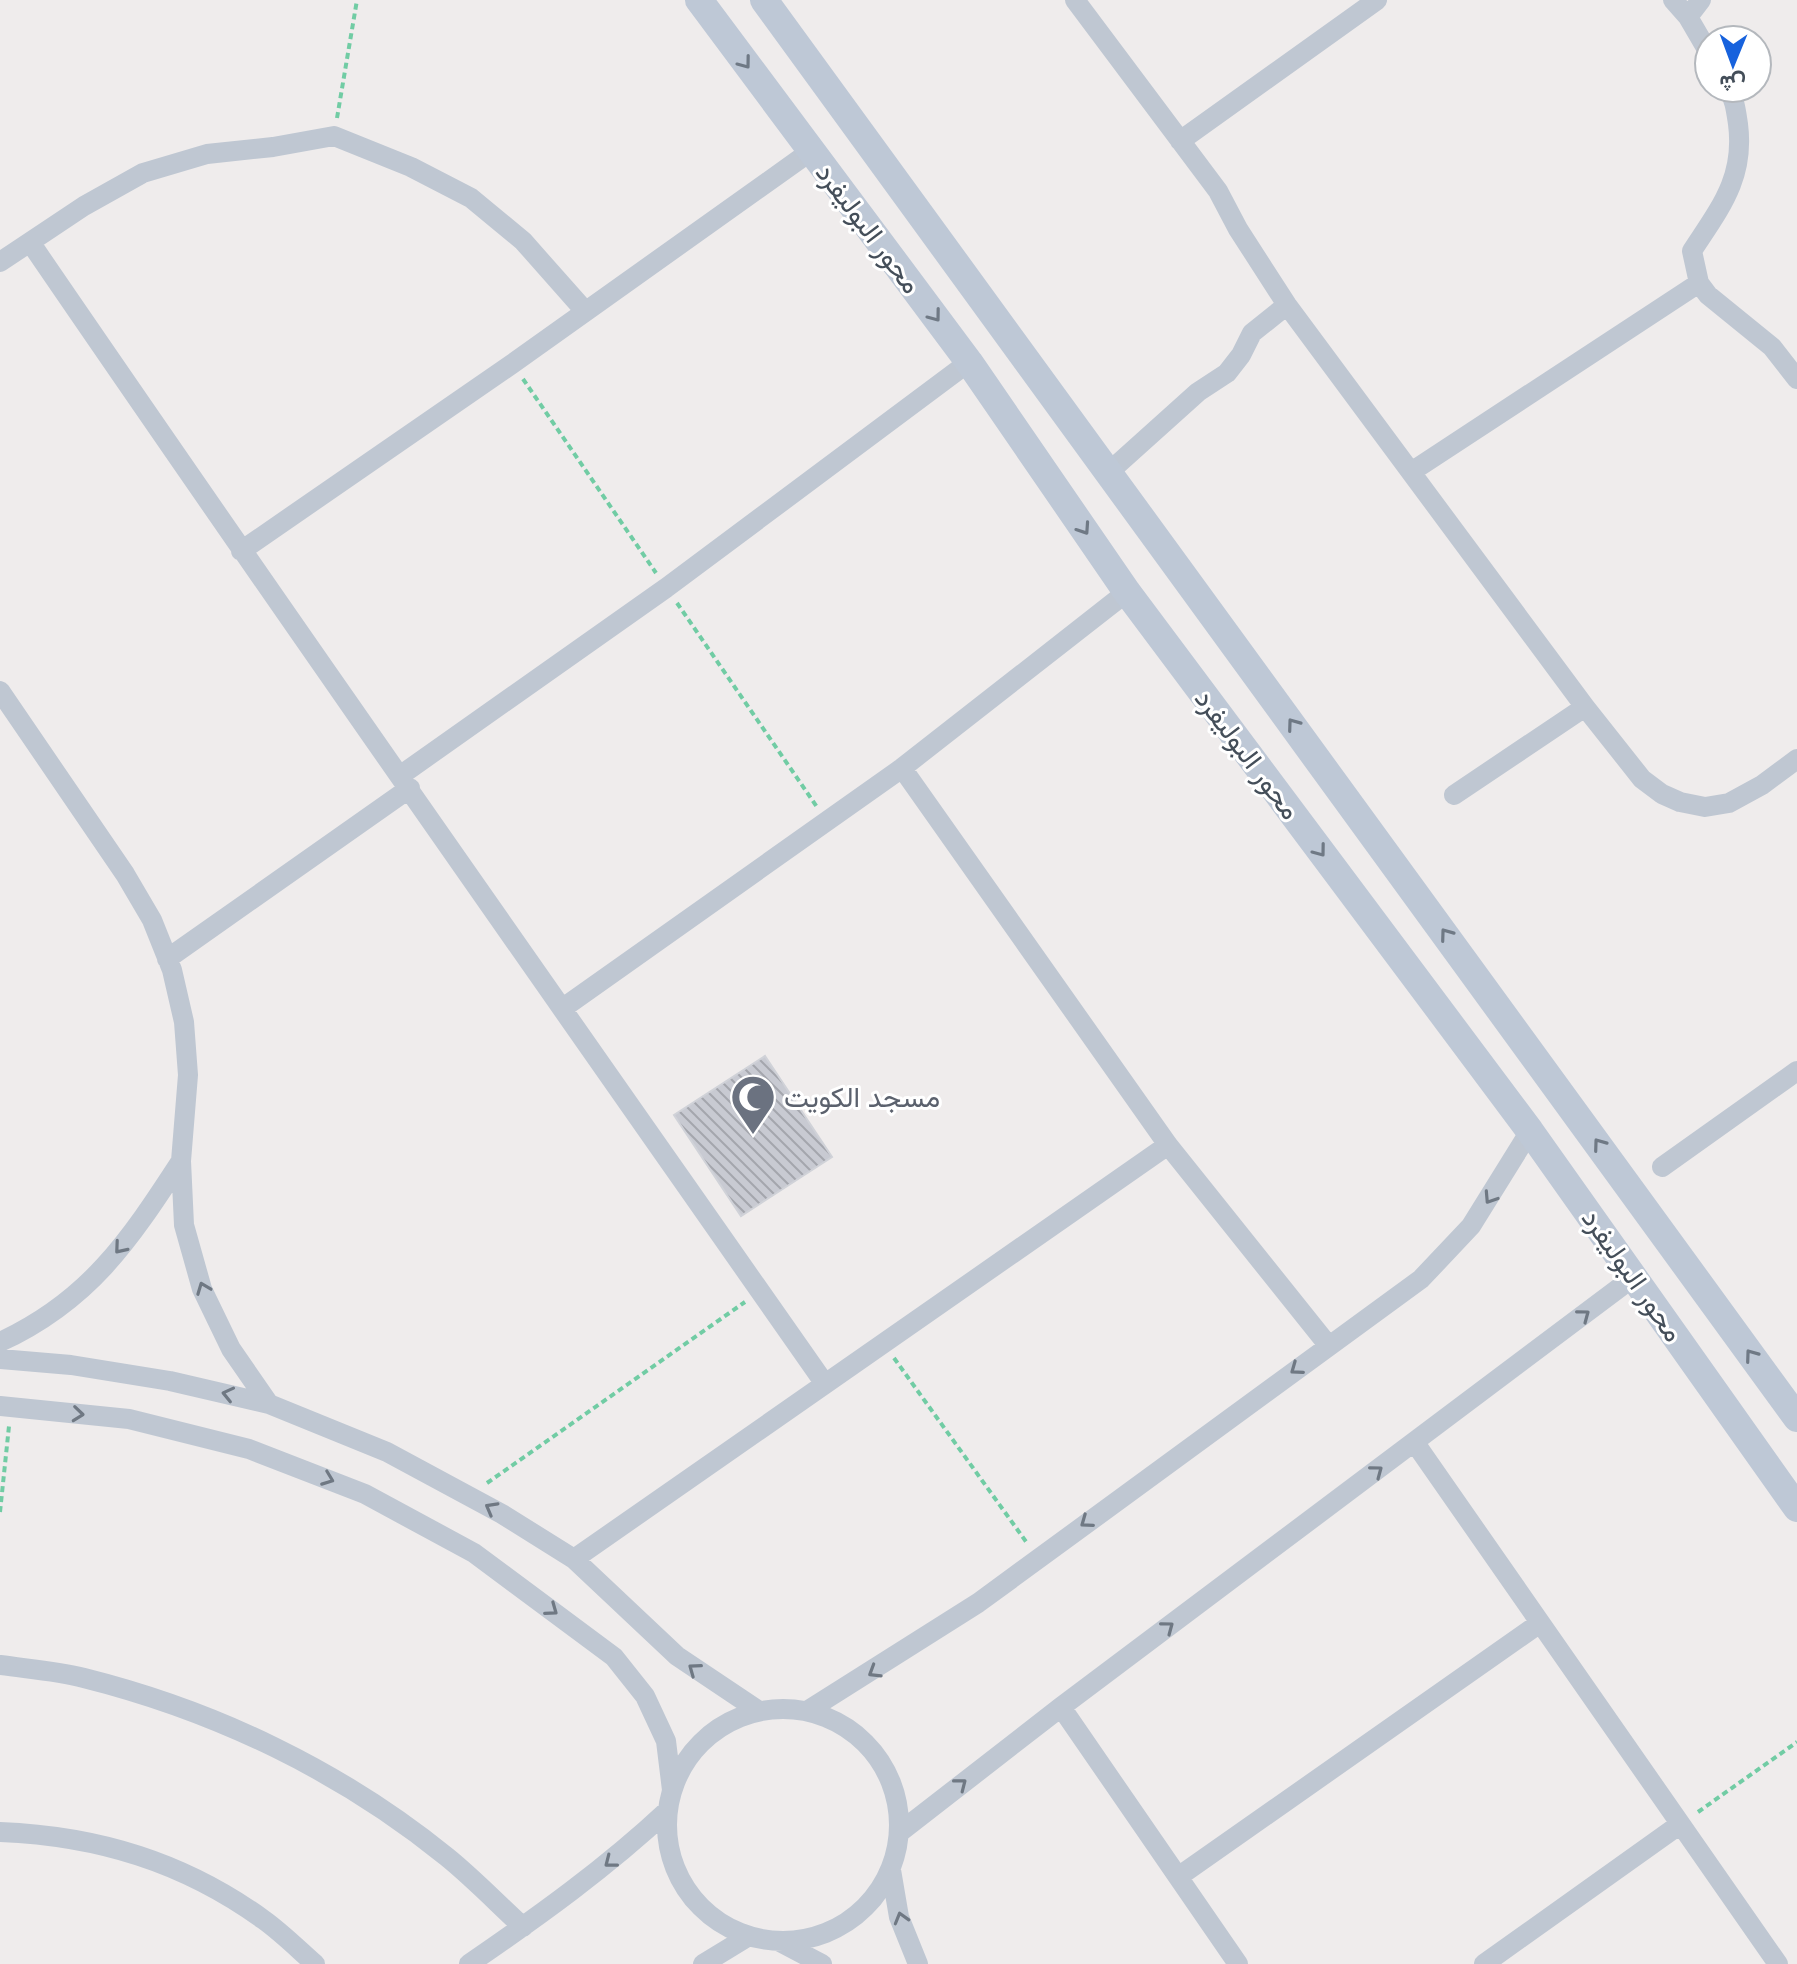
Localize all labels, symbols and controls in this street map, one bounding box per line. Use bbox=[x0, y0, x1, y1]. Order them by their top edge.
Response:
north arrow bbox=[1693, 24, 1773, 104]
one-way arrow bbox=[736, 54, 750, 68]
text: ش bbox=[1719, 70, 1746, 98]
street label: محور البوليفرد bbox=[808, 155, 930, 301]
one-way arrow bbox=[925, 307, 939, 321]
one-way arrow bbox=[1074, 520, 1089, 534]
street label: محور البوليفرد bbox=[1187, 681, 1309, 827]
one-way arrow bbox=[1288, 718, 1303, 732]
one-way arrow bbox=[1311, 842, 1325, 857]
one-way arrow bbox=[1441, 928, 1456, 942]
mosque icon: مسجد الكويت bbox=[729, 1073, 777, 1136]
place label: مسجد الكويت bbox=[784, 1079, 940, 1115]
one-way arrow bbox=[1595, 1138, 1609, 1152]
one-way arrow bbox=[1484, 1190, 1499, 1204]
street label: محور البوليفرد bbox=[1574, 1201, 1692, 1349]
one-way arrow bbox=[115, 1239, 130, 1253]
one-way arrow bbox=[196, 1282, 213, 1296]
one-way arrow bbox=[1575, 1310, 1590, 1324]
one-way arrow bbox=[1747, 1349, 1761, 1363]
one-way arrow bbox=[1290, 1359, 1305, 1373]
one-way arrow bbox=[221, 1386, 235, 1403]
one-way arrow bbox=[72, 1405, 85, 1422]
one-way arrow bbox=[1368, 1467, 1382, 1481]
one-way arrow bbox=[320, 1470, 334, 1486]
one-way arrow bbox=[485, 1502, 500, 1518]
one-way arrow bbox=[1080, 1512, 1095, 1527]
one-way arrow bbox=[543, 1600, 557, 1615]
one-way arrow bbox=[1159, 1622, 1174, 1636]
one-way arrow bbox=[868, 1662, 882, 1677]
one-way arrow bbox=[688, 1664, 702, 1678]
one-way arrow bbox=[952, 1780, 967, 1794]
one-way arrow bbox=[604, 1853, 619, 1867]
one-way arrow bbox=[894, 1912, 910, 1926]

